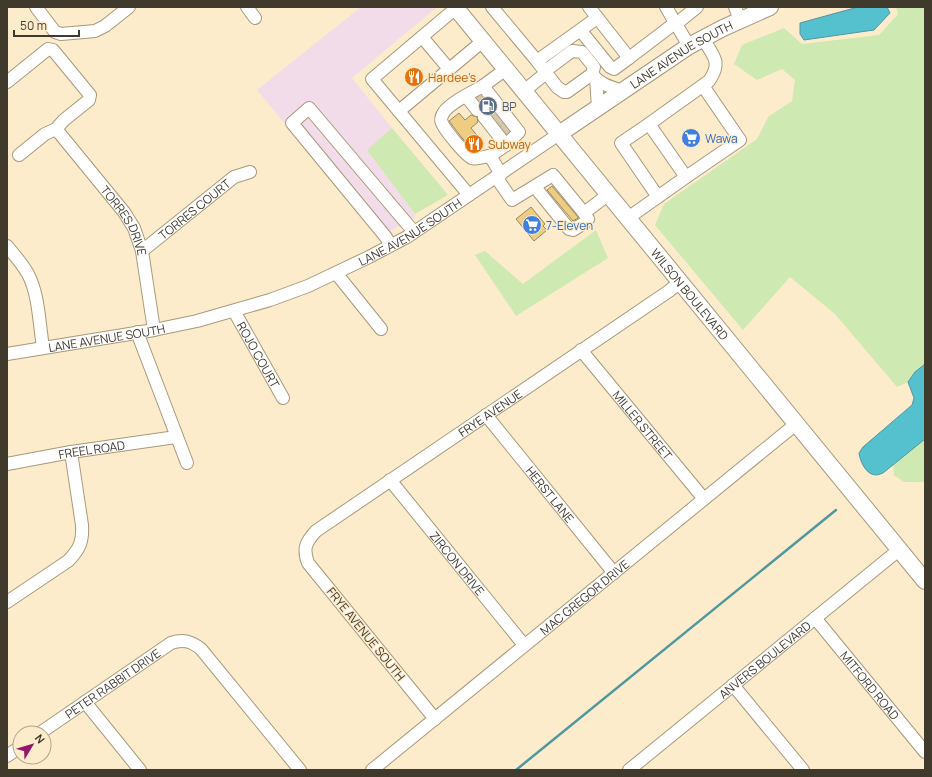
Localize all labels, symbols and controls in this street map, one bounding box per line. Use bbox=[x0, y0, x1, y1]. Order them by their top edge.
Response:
scale bar bbox=[14, 12, 79, 38]
street label: LANE AVENUE SOUTH bbox=[626, 16, 735, 92]
text: 50 m bbox=[20, 17, 47, 34]
restaurant icon: Hardee's bbox=[403, 66, 425, 88]
place label: Hardee's bbox=[428, 69, 476, 86]
fuel station icon: BP bbox=[477, 95, 499, 117]
place label: BP bbox=[502, 98, 517, 115]
supermarket icon: Wawa bbox=[680, 127, 702, 149]
place label: Wawa bbox=[705, 130, 738, 147]
restaurant icon: Subway bbox=[463, 133, 485, 155]
place label: Subway bbox=[488, 136, 532, 153]
street label: TORRES COURT bbox=[155, 174, 234, 243]
street label: TORRES DRIVE bbox=[97, 182, 151, 257]
street label: LANE AVENUE SOUTH bbox=[356, 194, 465, 269]
supermarket icon: 7-Eleven bbox=[521, 214, 543, 236]
place label: 7-Eleven bbox=[546, 217, 593, 234]
street label: WILSON BOULEVARD bbox=[647, 245, 733, 344]
street label: ROJO COURT bbox=[233, 318, 284, 391]
street label: LANE AVENUE SOUTH bbox=[47, 319, 167, 356]
street label: FRYE AVENUE bbox=[455, 385, 525, 440]
street label: MILLER STREET bbox=[609, 387, 677, 464]
street label: FREEL ROAD bbox=[57, 436, 126, 463]
street label: HERST LANE bbox=[522, 462, 578, 526]
street label: ZIRCON DRIVE bbox=[426, 527, 489, 599]
street label: MAC GREGOR DRIVE bbox=[536, 555, 633, 638]
street label: FRYE AVENUE SOUTH bbox=[323, 584, 409, 684]
street label: ANVERS BOULEVARD bbox=[715, 617, 814, 702]
street label: PETER RABBIT DRIVE bbox=[61, 644, 164, 722]
street label: MITFORD ROAD bbox=[837, 647, 904, 723]
north arrow bbox=[12, 725, 52, 765]
text: N bbox=[32, 731, 49, 746]

